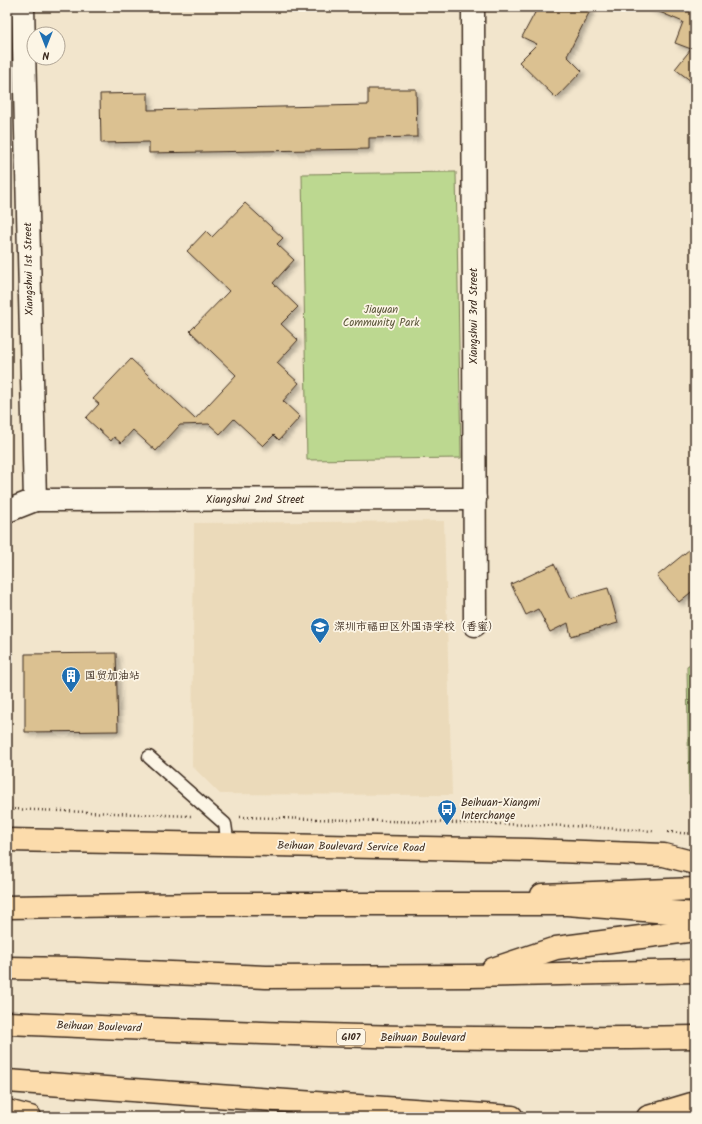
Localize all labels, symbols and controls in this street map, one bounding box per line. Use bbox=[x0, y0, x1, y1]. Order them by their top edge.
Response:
north arrow bbox=[26, 26, 66, 66]
text: N bbox=[42, 46, 49, 64]
street label: Xiangshui 1st Street bbox=[19, 221, 39, 316]
street label: Xiangshui 3rd Street bbox=[465, 267, 483, 364]
park label: Jiayuan Community Park bbox=[343, 301, 420, 332]
street label: Xiangshui 2nd Street bbox=[206, 491, 305, 509]
school or university icon: 深圳市福田区外国语学校（香蜜） bbox=[309, 616, 331, 644]
place label: 深圳市福田区外国语学校（香蜜） bbox=[334, 618, 499, 636]
building icon: 国贸加油站 bbox=[60, 665, 82, 693]
place label: 国贸加油站 bbox=[85, 667, 140, 685]
place label: Beihuan-Xiangmi Interchange bbox=[461, 794, 540, 825]
bus stop icon: Beihuan-Xiangmi Interchange bbox=[436, 798, 458, 826]
street label: Beihuan Boulevard Service Road bbox=[277, 837, 425, 857]
street label: Beihuan Boulevard bbox=[56, 1017, 142, 1037]
road number: G107 bbox=[337, 1029, 365, 1045]
street label: Beihuan Boulevard bbox=[380, 1029, 466, 1047]

